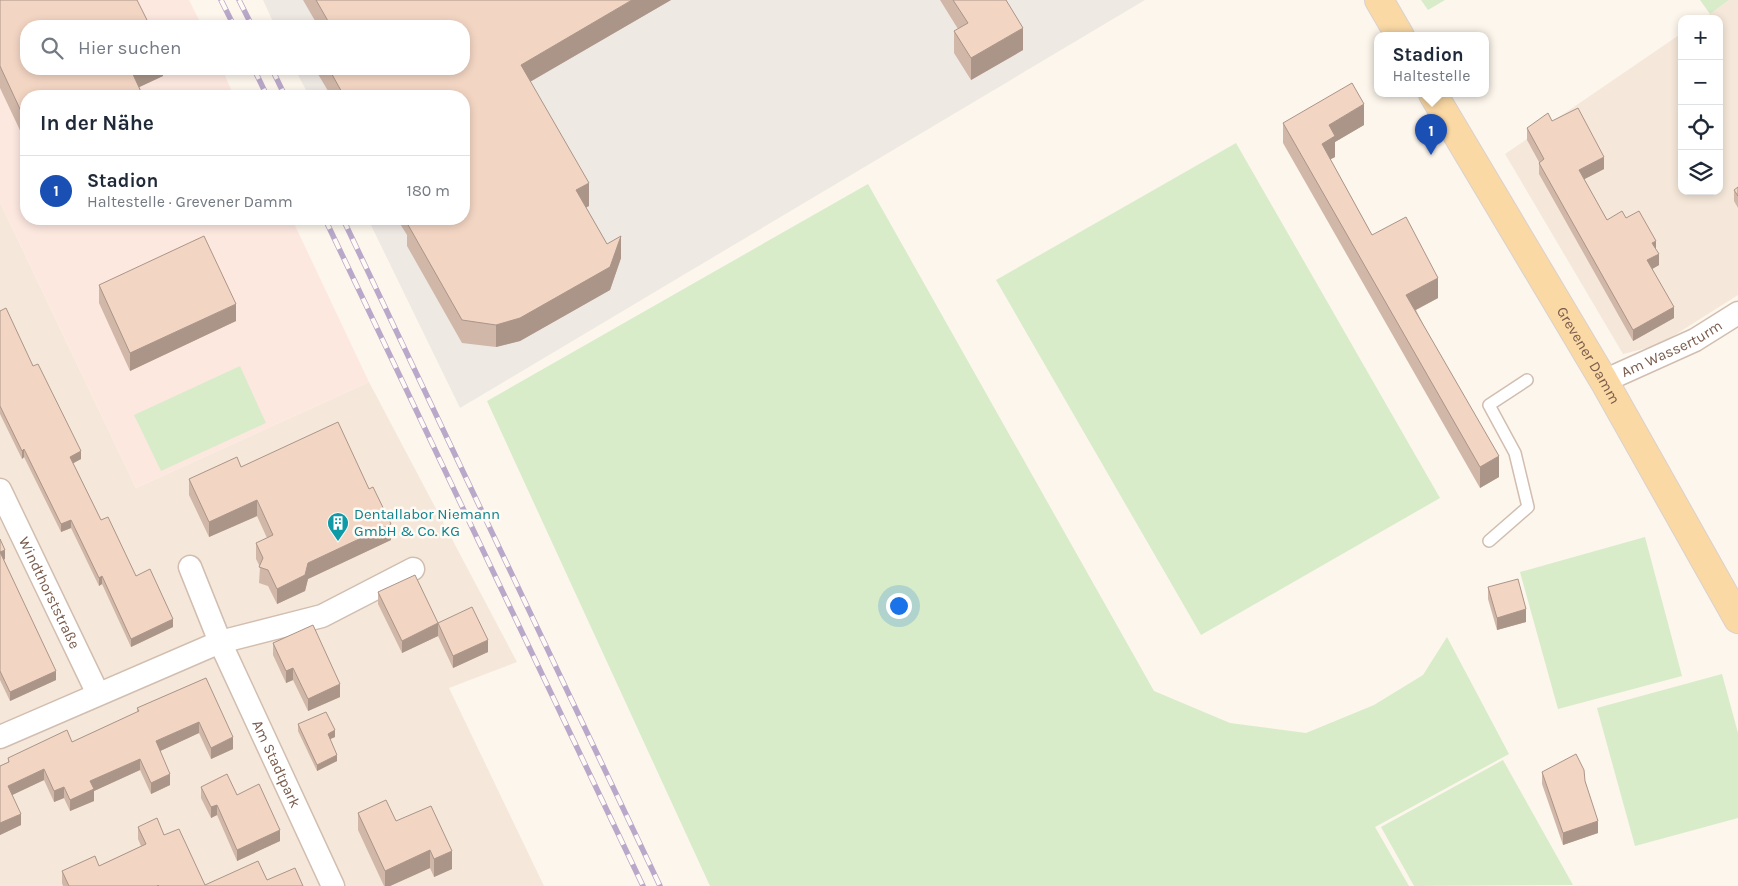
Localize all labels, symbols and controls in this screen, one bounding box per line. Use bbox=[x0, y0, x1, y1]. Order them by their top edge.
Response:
map controls bbox=[1678, 15, 1723, 195]
button: + bbox=[1678, 15, 1723, 60]
search box bbox=[20, 20, 470, 75]
popup bbox=[1374, 32, 1489, 97]
icon: search bbox=[38, 34, 66, 62]
text: Hier suchen bbox=[78, 37, 181, 59]
text: Stadion bbox=[1392, 44, 1464, 66]
button: − bbox=[1678, 60, 1723, 105]
text: Haltestelle bbox=[1392, 66, 1471, 85]
button: locate bbox=[1678, 105, 1723, 150]
text: In der Nähe bbox=[40, 111, 154, 135]
pin: 1 bbox=[1415, 114, 1447, 155]
button: layers bbox=[1678, 150, 1723, 195]
text: Stadion bbox=[87, 170, 158, 192]
text: 1 bbox=[53, 181, 59, 200]
text: 180 m bbox=[407, 181, 450, 200]
text: Haltestelle · Grevener Damm bbox=[87, 192, 293, 211]
street label: Grevener Damm bbox=[1553, 303, 1624, 407]
street label: Am Wasserturm bbox=[1618, 316, 1726, 381]
place label: Dentallabor Niemann GmbH & Co. KG bbox=[354, 505, 500, 540]
building icon: Dentallabor Niemann GmbH & Co. KG bbox=[326, 511, 350, 542]
street label: Windthorststraße bbox=[15, 534, 84, 652]
your location bbox=[886, 593, 912, 619]
street label: Am Stadtpark bbox=[248, 717, 304, 811]

